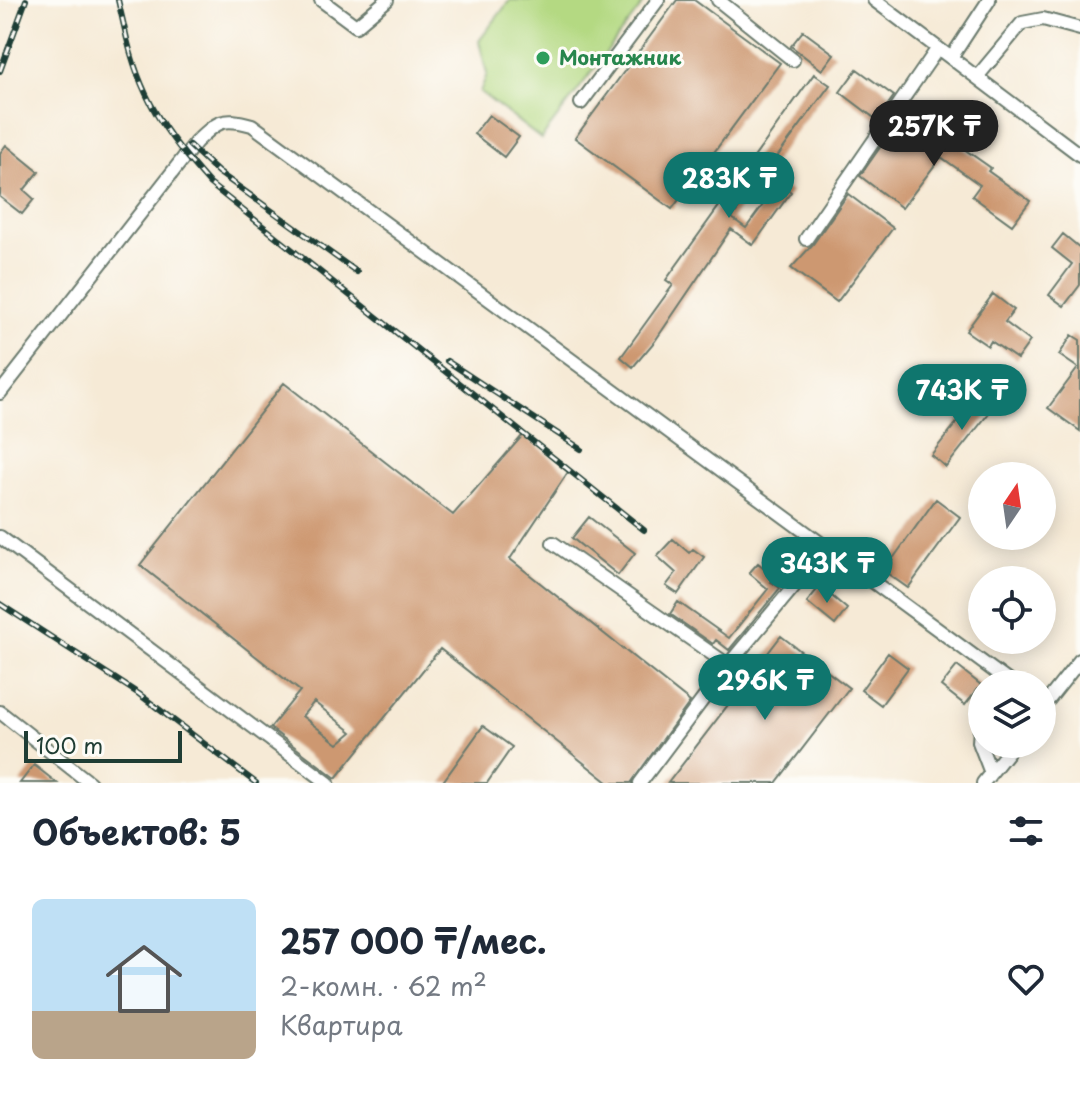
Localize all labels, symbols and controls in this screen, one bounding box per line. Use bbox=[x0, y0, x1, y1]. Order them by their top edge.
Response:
place label: Монтажник bbox=[559, 42, 681, 72]
marker: Монтажник bbox=[534, 49, 552, 67]
pin: 257K ₸ bbox=[869, 100, 999, 168]
text: 257K ₸ bbox=[887, 106, 981, 145]
pin: 283K ₸ bbox=[664, 152, 794, 220]
text: 283K ₸ bbox=[681, 158, 777, 197]
pin: 743K ₸ bbox=[897, 364, 1027, 432]
text: 743K ₸ bbox=[916, 370, 1008, 409]
north arrow bbox=[968, 462, 1056, 550]
map controls bbox=[968, 462, 1056, 758]
pin: 343K ₸ bbox=[762, 537, 892, 605]
text: 343K ₸ bbox=[780, 543, 874, 582]
button: locate bbox=[968, 566, 1056, 654]
pin: 296K ₸ bbox=[700, 654, 830, 722]
text: 296K ₸ bbox=[716, 660, 814, 699]
button: layers bbox=[968, 670, 1056, 758]
scale bar bbox=[24, 727, 182, 763]
text: 100 m bbox=[36, 728, 103, 761]
text: Объектов: 5 bbox=[32, 805, 241, 857]
icon: filters bbox=[1004, 809, 1048, 853]
text: 257 000 ₸/мес. bbox=[280, 914, 547, 966]
icon: home bbox=[96, 931, 192, 1027]
icon: heart bbox=[1004, 957, 1048, 1001]
text: 2-комн. · 62 m² bbox=[280, 966, 487, 1005]
text: Квартира bbox=[280, 1005, 403, 1044]

